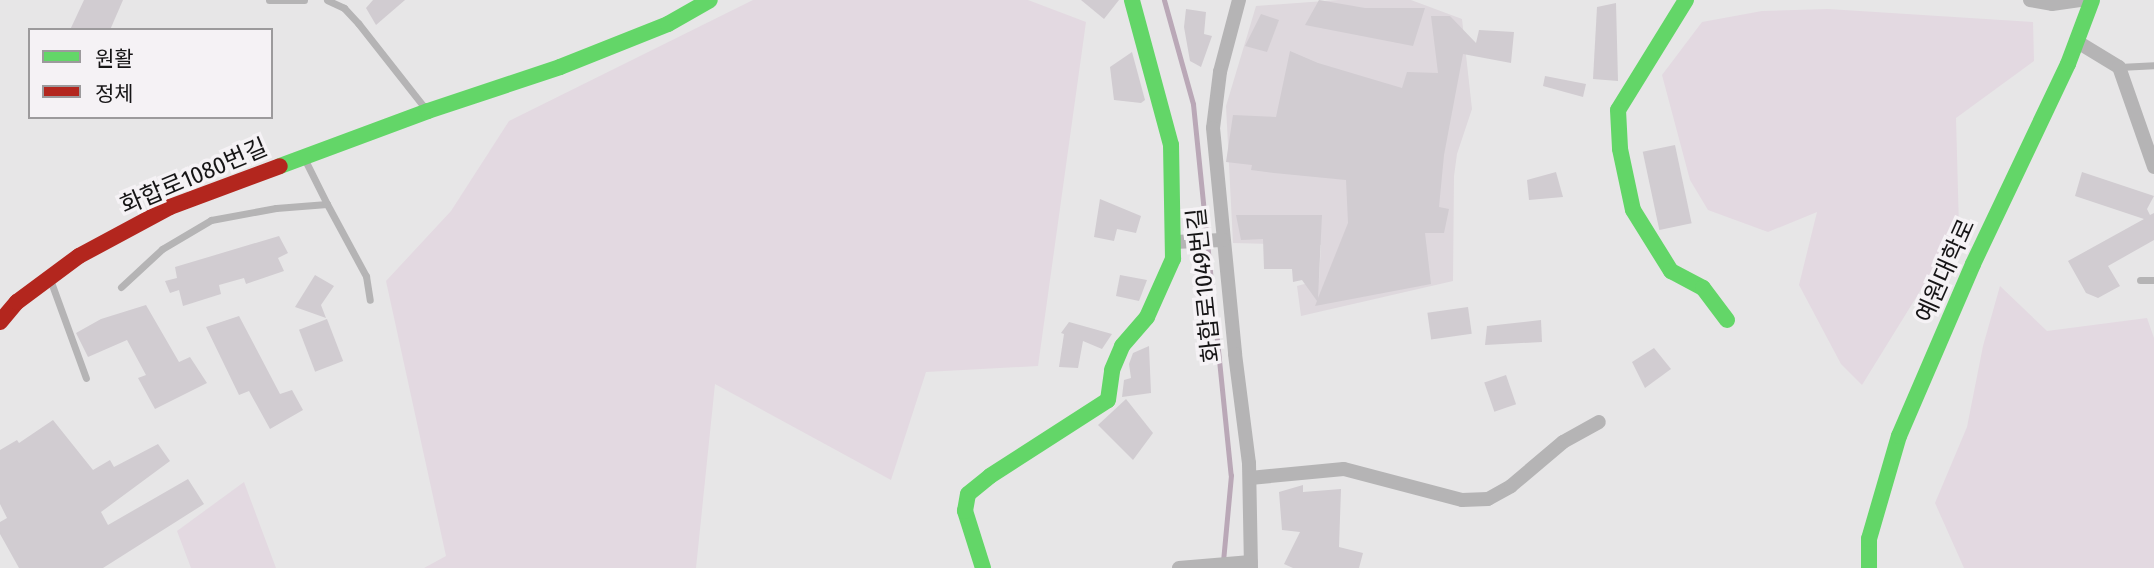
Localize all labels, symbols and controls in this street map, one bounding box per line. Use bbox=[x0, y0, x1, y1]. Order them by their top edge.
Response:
legend bbox=[28, 28, 273, 119]
text: 원활 bbox=[95, 46, 134, 72]
text: 정체 bbox=[95, 81, 134, 107]
street label: 화합로1080번길 bbox=[116, 133, 272, 221]
street label: 화합로1049번길 bbox=[1183, 206, 1227, 364]
street label: 예원대학로 bbox=[1910, 215, 1982, 327]

